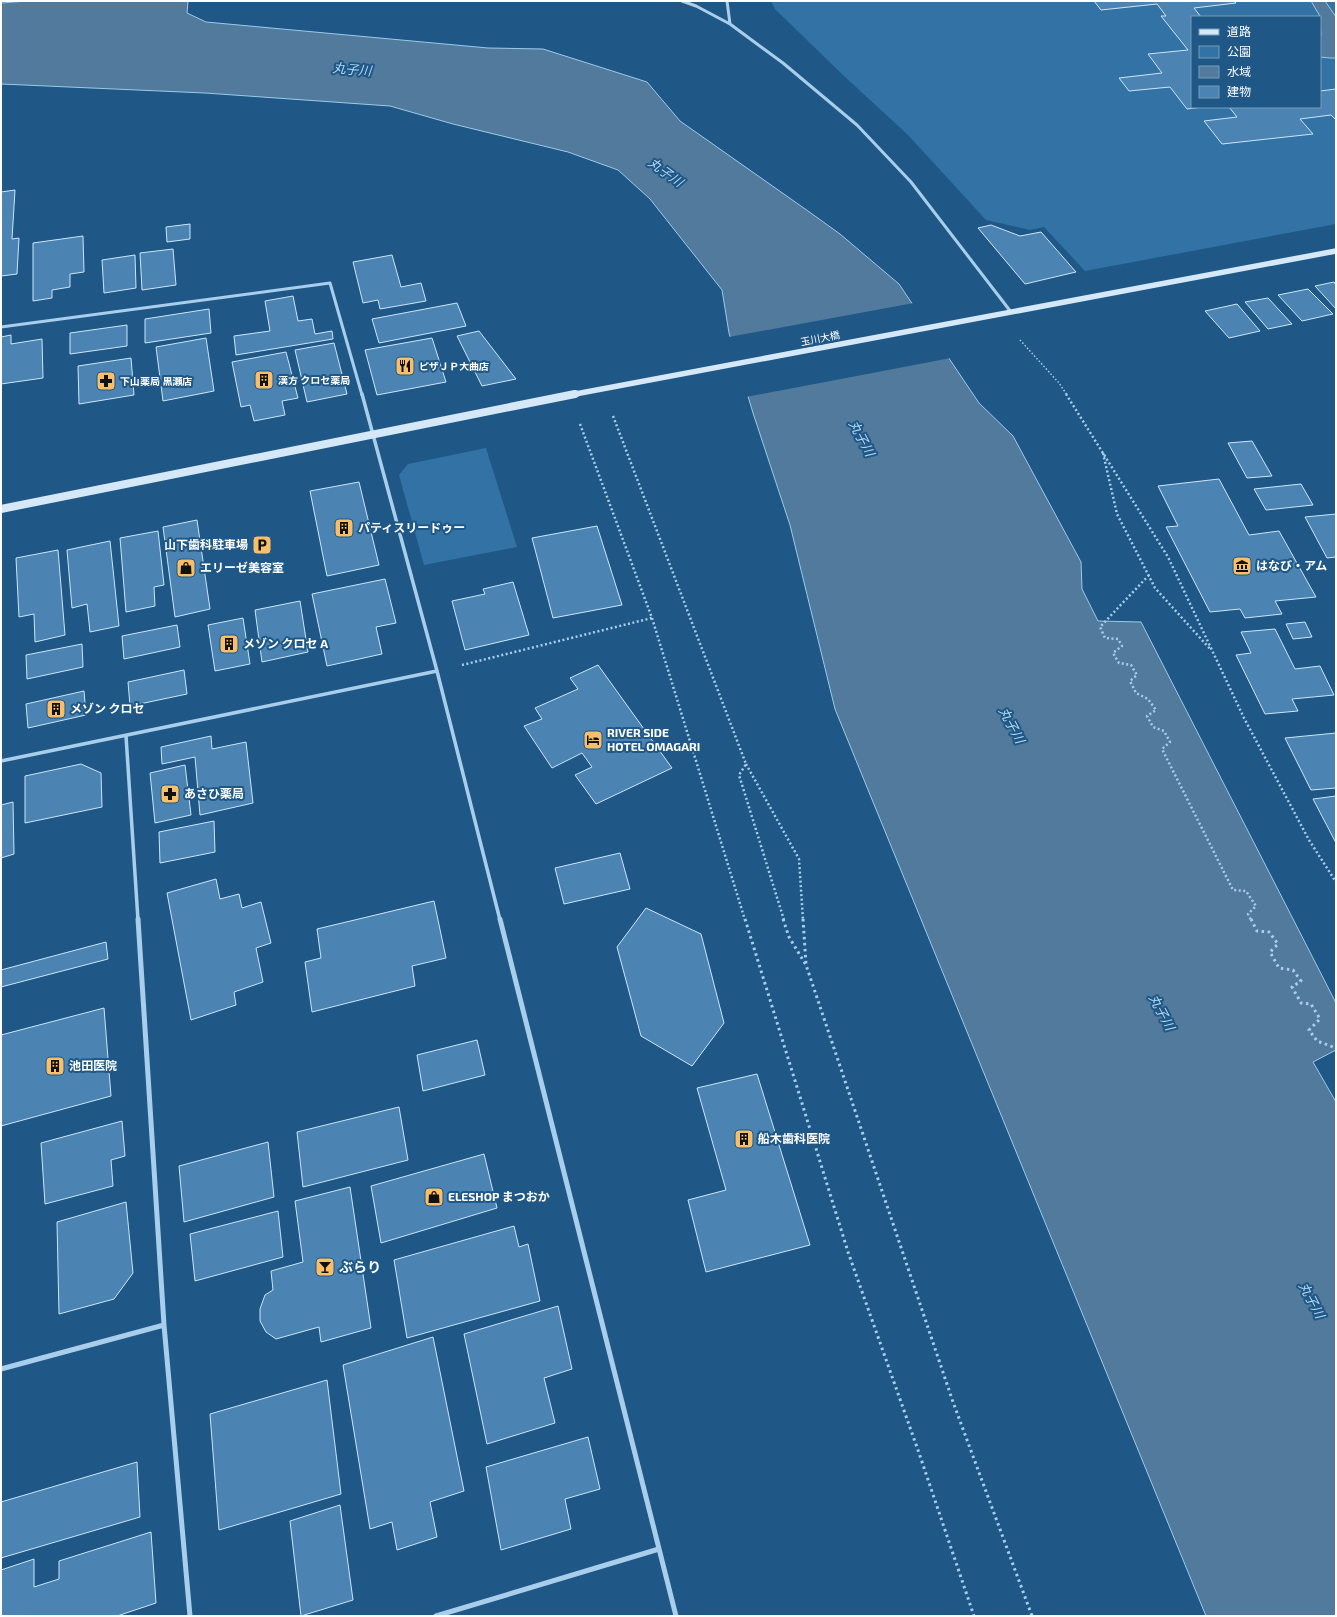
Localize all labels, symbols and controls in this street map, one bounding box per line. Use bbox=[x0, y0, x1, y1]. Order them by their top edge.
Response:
legend bbox=[1191, 16, 1321, 108]
text: 道路 bbox=[1227, 24, 1251, 38]
text: 公園 bbox=[1227, 44, 1251, 58]
water label: 丸子川 bbox=[332, 59, 374, 79]
text: 水域 bbox=[1227, 64, 1251, 78]
text: 建物 bbox=[1227, 84, 1251, 98]
water label: 丸子川 bbox=[646, 154, 688, 191]
street label: 玉川大橋 bbox=[799, 328, 841, 348]
restaurant icon: ピザＪＰ大曲店 bbox=[394, 355, 416, 377]
place label: ピザＪＰ大曲店 bbox=[419, 360, 489, 372]
building icon: 漢方 クロセ薬局 bbox=[253, 369, 275, 391]
pharmacy icon: 下山薬局 黒瀬店 bbox=[95, 370, 117, 392]
place label: 漢方 クロセ薬局 bbox=[278, 374, 350, 386]
place label: 下山薬局 黒瀬店 bbox=[120, 375, 192, 387]
water label: 丸子川 bbox=[846, 417, 879, 461]
building icon: パティスリードゥー bbox=[333, 517, 355, 539]
place label: パティスリードゥー bbox=[358, 520, 465, 534]
parking icon: 山下歯科駐車場 bbox=[251, 534, 273, 556]
place label: 山下歯科駐車場 bbox=[164, 537, 248, 551]
museum icon: はなび・アム bbox=[1231, 555, 1253, 577]
shop icon: エリーゼ美容室 bbox=[175, 557, 197, 579]
place label: はなび・アム bbox=[1256, 558, 1327, 572]
place label: エリーゼ美容室 bbox=[200, 560, 284, 574]
building icon: メゾン クロセ A bbox=[218, 633, 240, 655]
place label: メゾン クロセ A bbox=[243, 636, 328, 650]
building icon: メゾン クロセ bbox=[45, 698, 67, 720]
place label: メゾン クロセ bbox=[70, 701, 145, 715]
water label: 丸子川 bbox=[996, 704, 1029, 748]
place label: RIVER SIDE HOTEL OMAGARI bbox=[607, 725, 700, 753]
hotel icon: RIVER SIDE HOTEL OMAGARI bbox=[582, 729, 604, 751]
pharmacy icon: あさひ薬局 bbox=[159, 783, 181, 805]
place label: あさひ薬局 bbox=[184, 786, 244, 800]
water label: 丸子川 bbox=[1146, 991, 1179, 1035]
building icon: 池田医院 bbox=[44, 1055, 66, 1077]
place label: 池田医院 bbox=[69, 1058, 117, 1072]
building icon: 船木歯科医院 bbox=[733, 1128, 755, 1150]
place label: 船木歯科医院 bbox=[758, 1131, 830, 1145]
shop icon: ELESHOP まつおか bbox=[423, 1186, 445, 1208]
place label: ELESHOP まつおか bbox=[448, 1189, 550, 1203]
bar icon: ぶらり bbox=[314, 1256, 336, 1278]
place label: ぶらり bbox=[339, 1258, 381, 1275]
water label: 丸子川 bbox=[1296, 1279, 1329, 1323]

